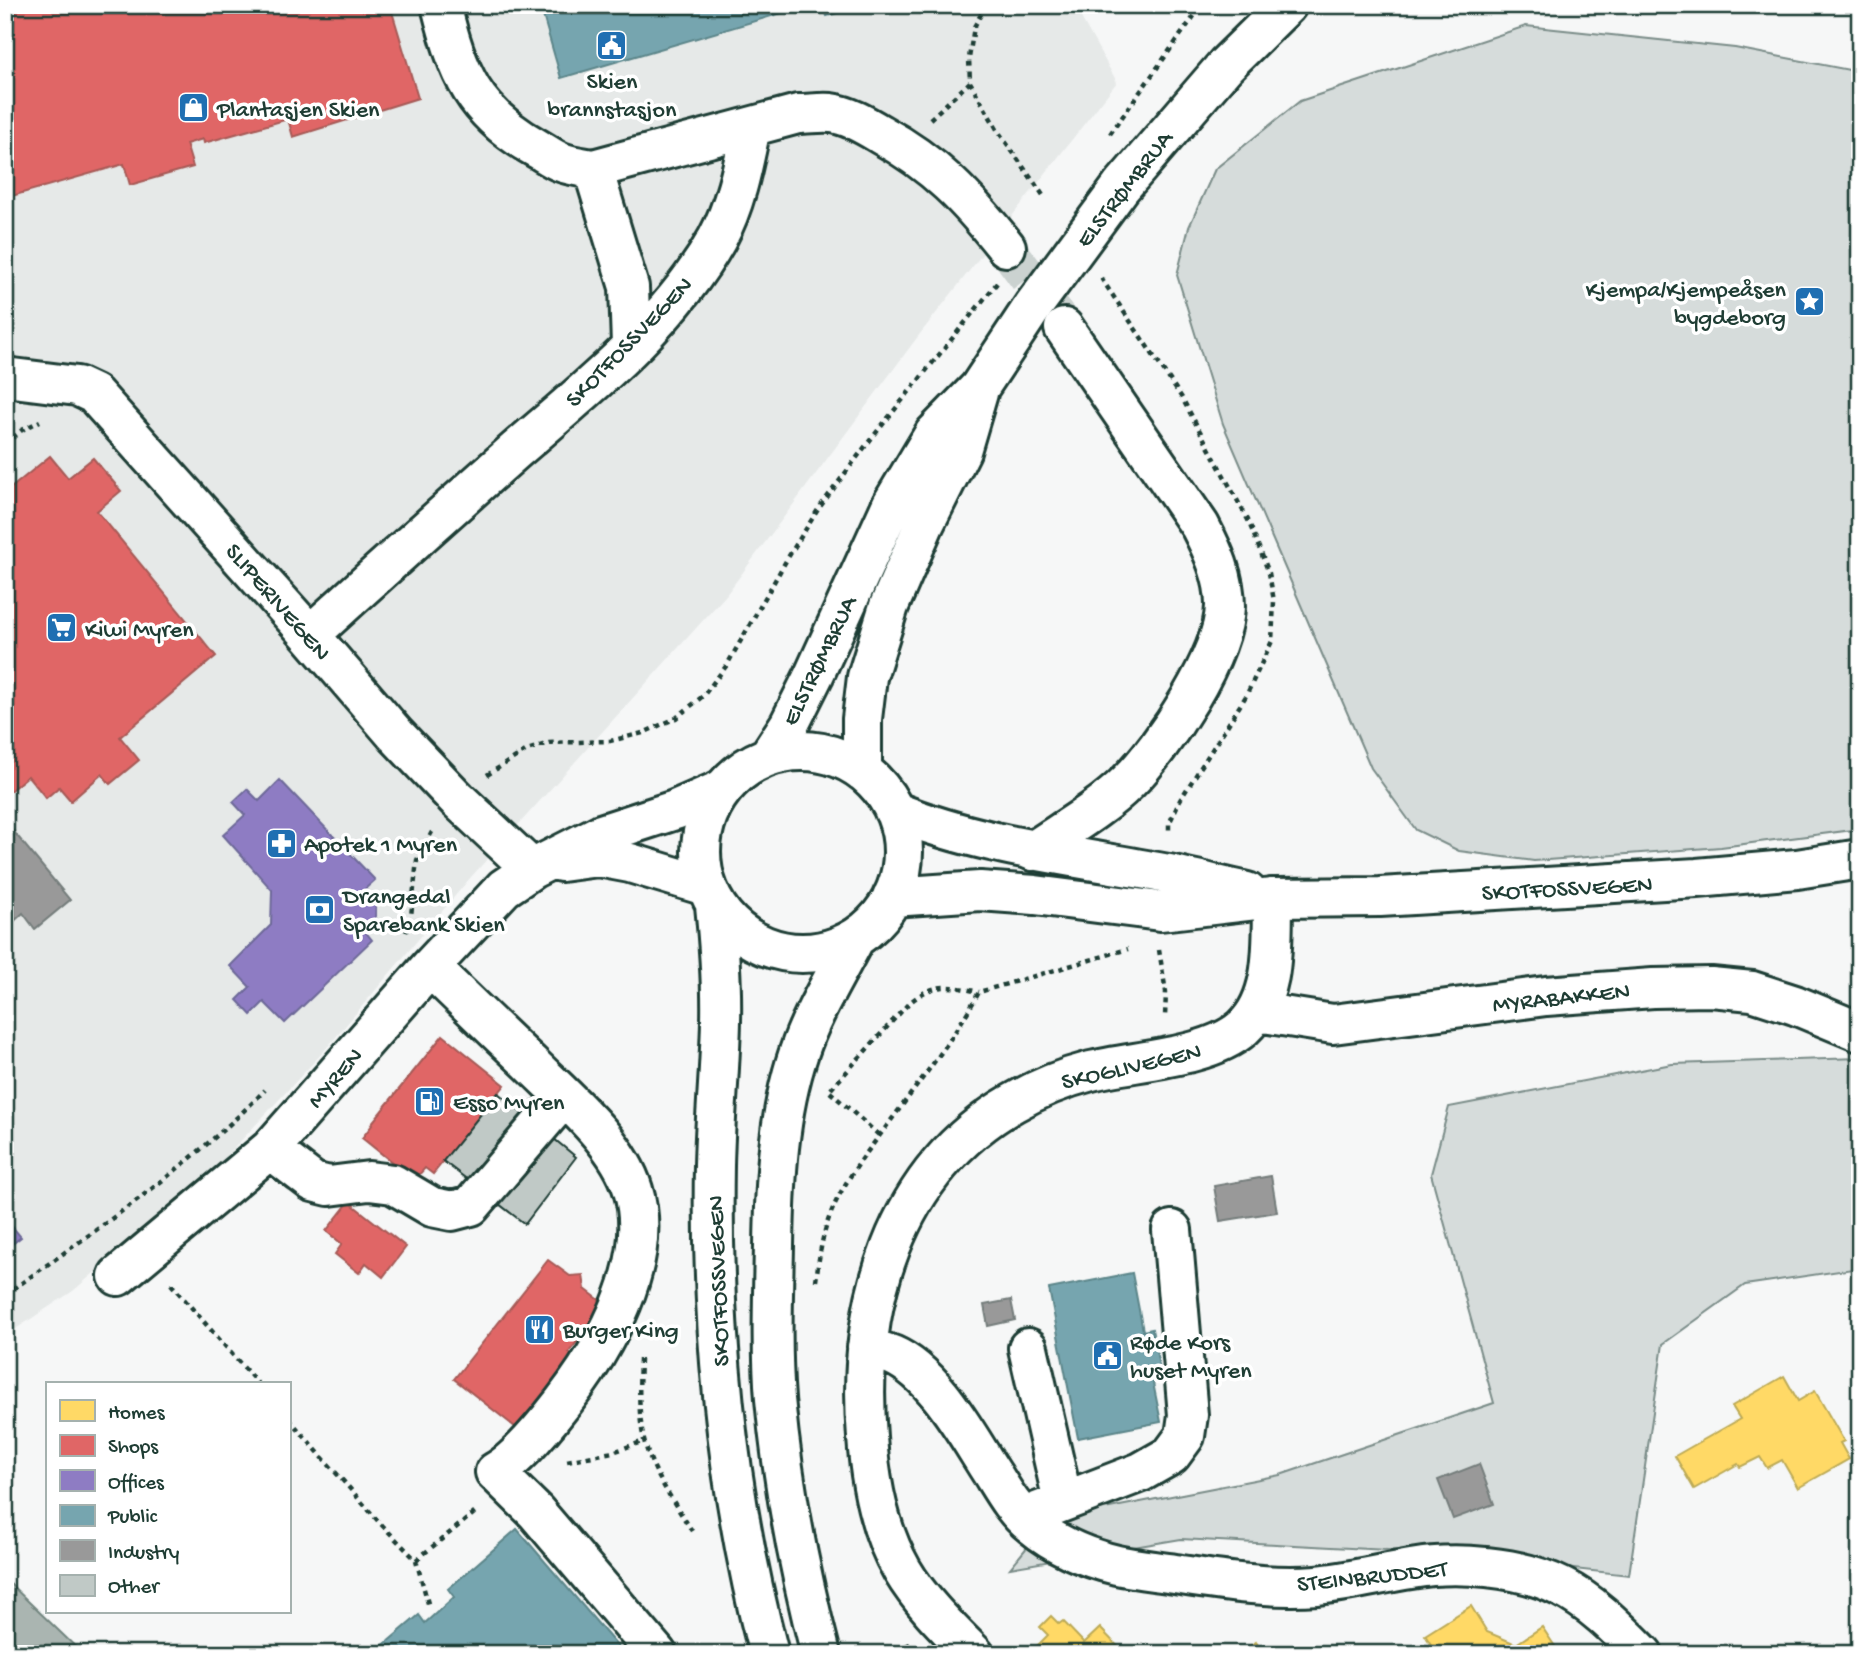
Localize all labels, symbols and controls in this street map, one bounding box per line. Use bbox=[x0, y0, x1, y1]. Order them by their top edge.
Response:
public building icon: Skien brannstasjon bbox=[595, 29, 629, 63]
place label: Skien brannstasjon bbox=[548, 69, 677, 126]
shop icon: Plantasjen Skien bbox=[177, 91, 211, 125]
place label: Plantasjen Skien bbox=[216, 97, 380, 126]
street label: ELSTRØMBRUA bbox=[1071, 124, 1182, 254]
street label: SKOTFOSSVEGEN bbox=[561, 272, 700, 415]
place label: Kjempa/Kjempeåsen bygdeborg bbox=[1586, 277, 1787, 334]
place icon: Kjempa/Kjempeåsen bygdeborg bbox=[1792, 285, 1826, 319]
street label: SLIPERIVEGEN bbox=[217, 539, 335, 668]
street label: ELSTRØMBRUA bbox=[777, 590, 866, 731]
supermarket icon: Kiwi Myren bbox=[45, 611, 79, 645]
place label: Kiwi Myren bbox=[85, 617, 194, 646]
pharmacy icon: Apotek 1 Myren bbox=[264, 826, 298, 860]
place label: Apotek 1 Myren bbox=[304, 832, 458, 861]
street label: SKOTFOSSVEGEN bbox=[1481, 872, 1653, 909]
place label: Drangedal Sparebank Skien bbox=[341, 884, 505, 941]
bank icon: Drangedal Sparebank Skien bbox=[303, 892, 337, 926]
street label: MYRABAKKEN bbox=[1491, 978, 1632, 1021]
street label: SKOGLIVEGEN bbox=[1059, 1038, 1205, 1099]
street label: MYREN bbox=[302, 1043, 371, 1116]
fuel station icon: Esso Myren bbox=[413, 1084, 447, 1118]
place label: Esso Myren bbox=[453, 1090, 565, 1119]
street label: SKOTFOSSVEGEN bbox=[703, 1195, 738, 1367]
restaurant icon: Burger King bbox=[523, 1312, 557, 1346]
place label: Burger King bbox=[562, 1318, 679, 1347]
place label: Røde Kors huset Myren bbox=[1130, 1330, 1252, 1387]
public building icon: Røde Kors huset Myren bbox=[1090, 1338, 1124, 1372]
legend bbox=[46, 1382, 290, 1614]
text: Homes bbox=[108, 1402, 166, 1427]
text: Shops bbox=[108, 1436, 159, 1461]
text: Offices bbox=[108, 1472, 165, 1497]
text: Public bbox=[107, 1506, 158, 1531]
text: Industry bbox=[108, 1542, 179, 1567]
street label: STEINBRUDDET bbox=[1296, 1556, 1451, 1601]
text: Other bbox=[108, 1576, 160, 1601]

